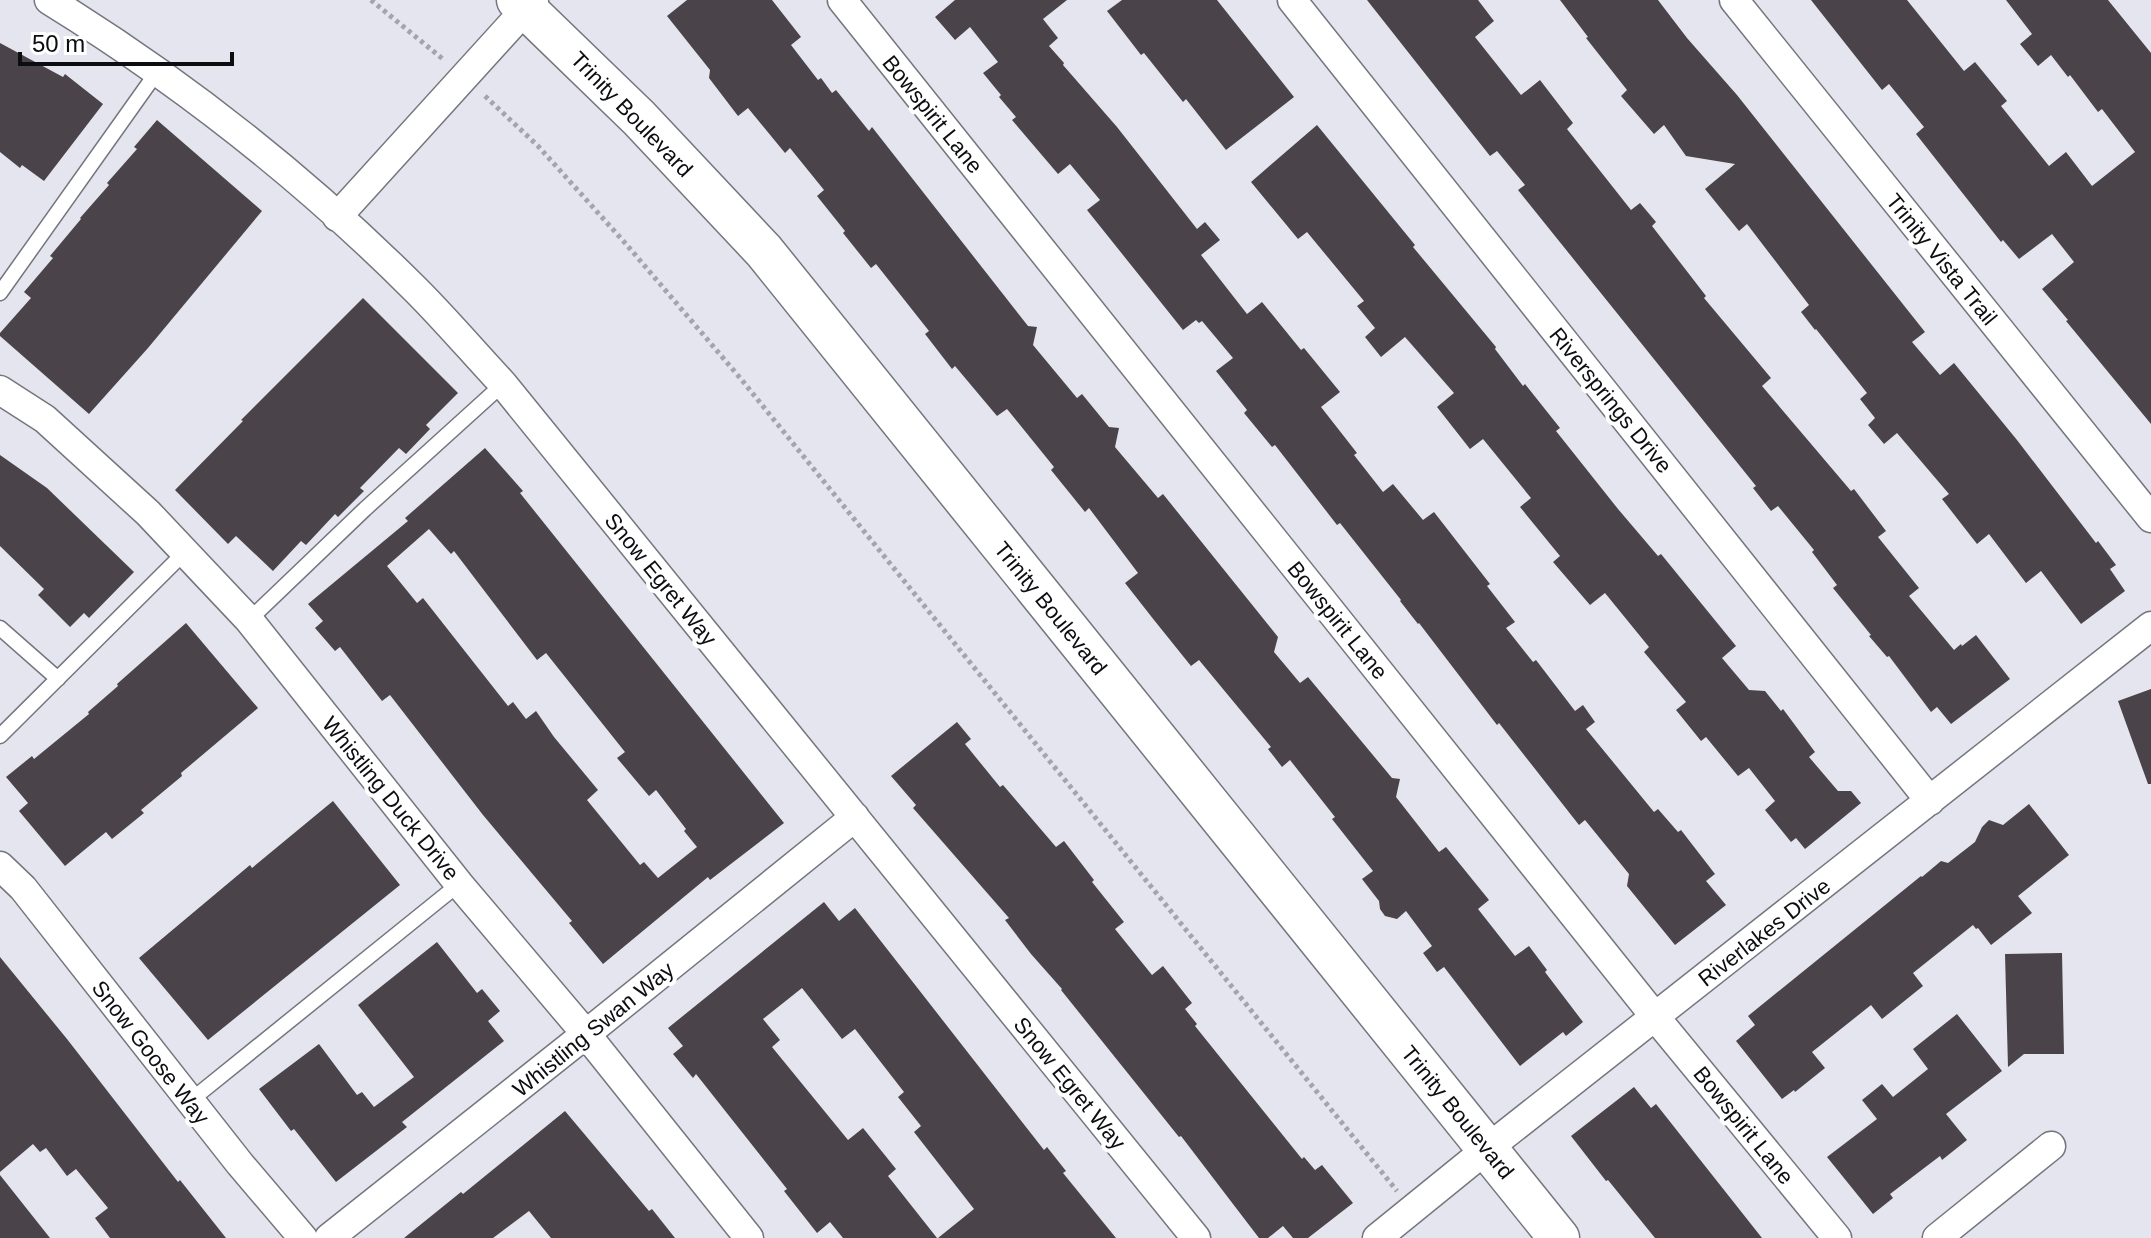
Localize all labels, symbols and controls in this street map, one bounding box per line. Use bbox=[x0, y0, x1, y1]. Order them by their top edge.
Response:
scale bar bbox=[20, 16, 232, 66]
text: 50 m bbox=[32, 30, 85, 57]
street label: Trinity Boulevard bbox=[566, 47, 698, 182]
street label: Bowspirit Lane bbox=[877, 50, 988, 178]
street label: Trinity Vista Trail bbox=[1881, 189, 2002, 330]
street label: Riversprings Drive bbox=[1544, 323, 1677, 478]
street label: Snow Egret Way bbox=[600, 508, 722, 651]
street label: Trinity Boulevard bbox=[989, 537, 1112, 680]
street label: Bowspirit Lane bbox=[1282, 556, 1393, 684]
street label: Whistling Duck Drive bbox=[317, 712, 464, 885]
street label: Riverlakes Drive bbox=[1694, 873, 1835, 992]
street label: Whistling Swan Way bbox=[508, 957, 679, 1102]
street label: Snow Goose Way bbox=[87, 976, 214, 1129]
street label: Snow Egret Way bbox=[1009, 1012, 1131, 1155]
street label: Trinity Boulevard bbox=[1396, 1041, 1519, 1184]
street label: Bowspirit Lane bbox=[1688, 1061, 1799, 1189]

